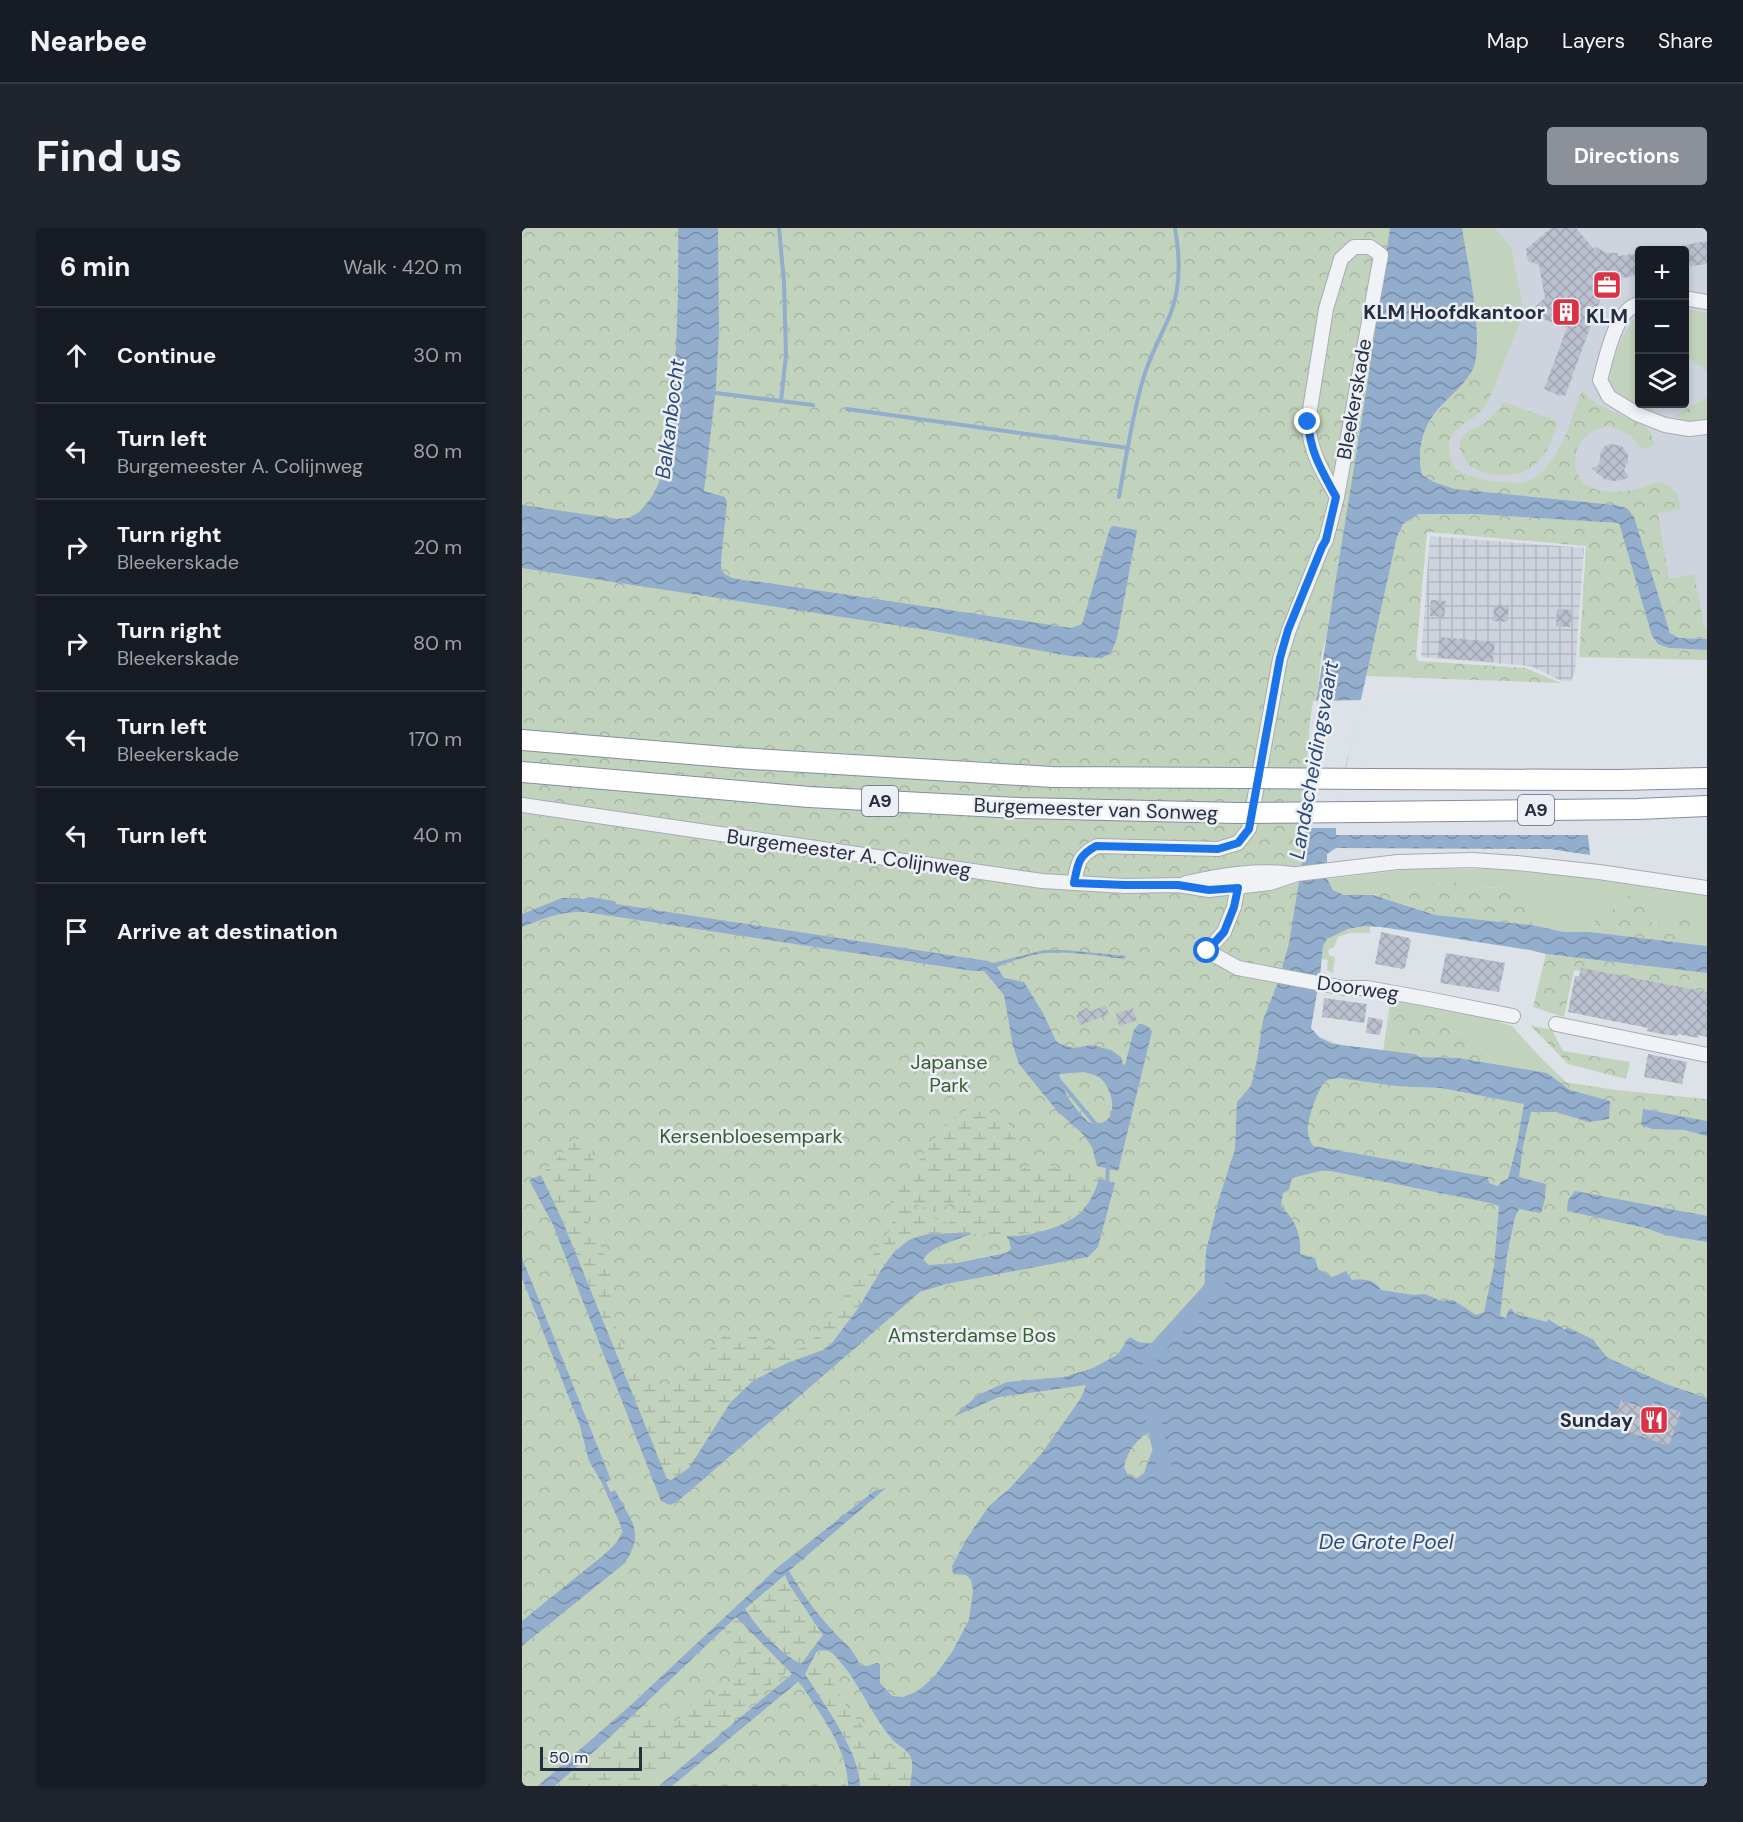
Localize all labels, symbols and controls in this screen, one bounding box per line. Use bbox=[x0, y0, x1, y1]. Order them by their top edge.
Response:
text: Nearbee bbox=[30, 23, 147, 60]
text: Map bbox=[1487, 27, 1529, 55]
text: Layers bbox=[1562, 27, 1625, 55]
text: Share bbox=[1658, 27, 1713, 55]
button: Directions bbox=[1547, 127, 1707, 185]
text: Find us bbox=[36, 129, 182, 184]
map controls bbox=[1635, 246, 1689, 408]
button: + bbox=[1635, 246, 1689, 300]
text: 6 min bbox=[60, 250, 130, 284]
text: Walk · 420 m bbox=[343, 254, 462, 280]
office icon: KLM bbox=[1591, 269, 1623, 301]
building icon: KLM Hoofdkantoor bbox=[1550, 296, 1582, 328]
place label: KLM Hoofdkantoor bbox=[1363, 299, 1545, 325]
button: − bbox=[1635, 300, 1689, 354]
place label: KLM bbox=[1586, 303, 1628, 329]
street label: Bleekerskade bbox=[1331, 337, 1377, 461]
icon: ahead bbox=[60, 339, 93, 372]
text: Continue bbox=[117, 341, 216, 370]
text: 30 m bbox=[413, 342, 462, 368]
button: layers bbox=[1635, 354, 1689, 408]
water label: Balkanbocht bbox=[649, 357, 691, 481]
route end bbox=[1294, 408, 1320, 434]
text: Turn left bbox=[117, 424, 207, 453]
icon: left bbox=[60, 435, 93, 468]
text: 80 m bbox=[413, 438, 462, 464]
text: Burgemeester A. Colijnweg bbox=[117, 453, 363, 479]
text: Turn right bbox=[117, 520, 222, 549]
icon: right bbox=[60, 531, 93, 564]
text: 20 m bbox=[414, 534, 462, 560]
text: Bleekerskade bbox=[117, 549, 239, 575]
text: Turn right bbox=[117, 616, 222, 645]
icon: right bbox=[60, 627, 93, 660]
text: 80 m bbox=[413, 630, 462, 656]
text: Bleekerskade bbox=[117, 645, 239, 671]
water label: Landscheidingsvaart bbox=[1283, 658, 1345, 861]
text: Turn left bbox=[117, 712, 207, 741]
icon: left bbox=[60, 723, 93, 756]
text: 170 m bbox=[409, 726, 462, 752]
text: Bleekerskade bbox=[117, 741, 239, 767]
road number: A9 bbox=[862, 786, 898, 816]
street label: Burgemeester van Sonweg bbox=[973, 792, 1219, 826]
road number: A9 bbox=[1518, 795, 1554, 825]
icon: left bbox=[60, 819, 93, 852]
text: Turn left bbox=[117, 821, 207, 850]
text: 40 m bbox=[413, 822, 462, 848]
street label: Burgemeester A. Colijnweg bbox=[725, 823, 973, 883]
icon: arrive bbox=[60, 915, 93, 948]
text: Arrive at destination bbox=[117, 917, 338, 946]
route start bbox=[1193, 937, 1219, 963]
street label: Doorweg bbox=[1315, 969, 1401, 1007]
park label: Japanse Park bbox=[910, 1049, 988, 1098]
park label: Kersenbloesempark bbox=[660, 1123, 842, 1149]
park label: Amsterdamse Bos bbox=[888, 1322, 1056, 1348]
restaurant icon: Sunday bbox=[1638, 1404, 1670, 1436]
place label: Sunday bbox=[1560, 1407, 1633, 1433]
water label: De Grote Poel bbox=[1319, 1528, 1454, 1556]
scale bar bbox=[540, 1744, 642, 1772]
text: 50 m bbox=[549, 1747, 588, 1768]

